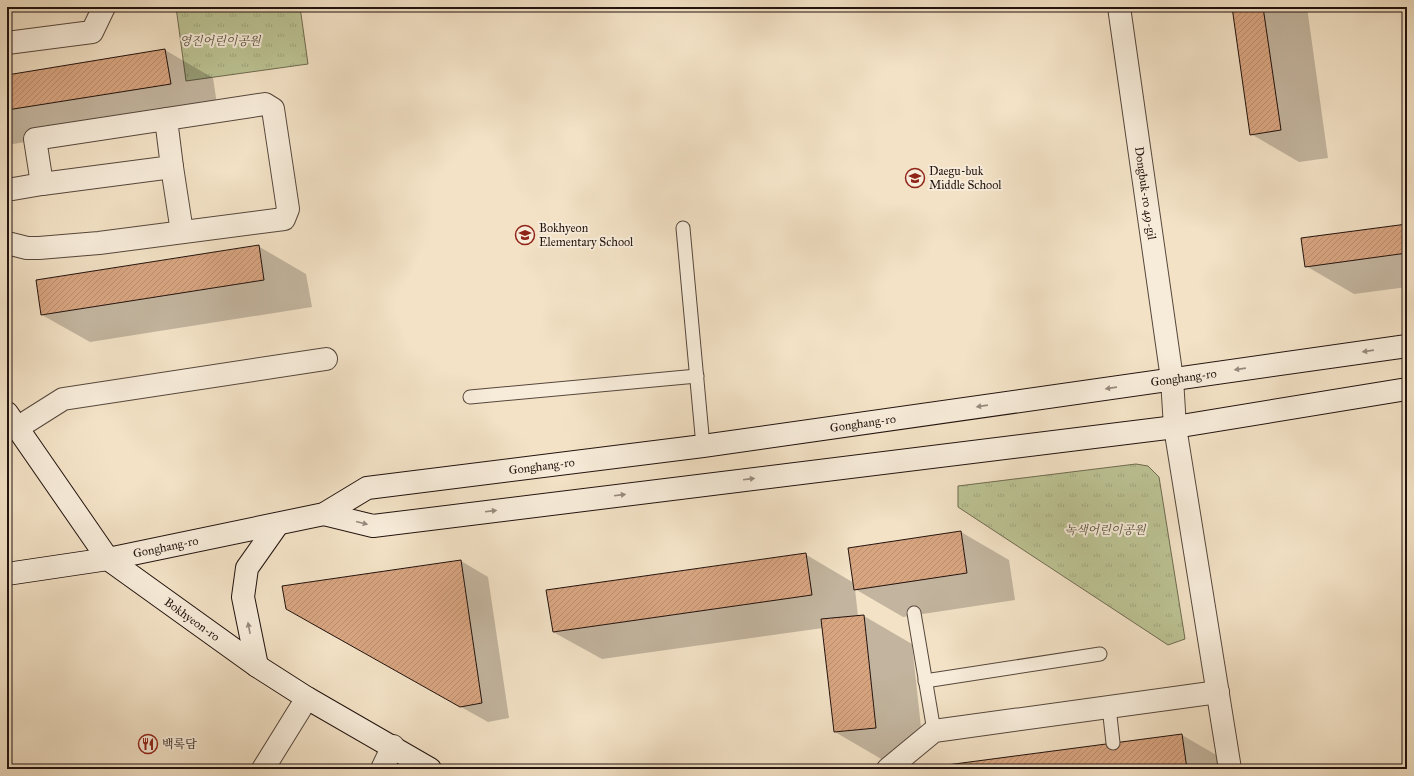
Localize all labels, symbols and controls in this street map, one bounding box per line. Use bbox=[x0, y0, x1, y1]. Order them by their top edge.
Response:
park label: 영진어린이공원 bbox=[179, 34, 262, 48]
street label: Dongbuk-ro 49-gil bbox=[1132, 146, 1159, 241]
place label: Daegu-buk Middle School bbox=[929, 164, 1002, 192]
school or university icon: Daegu-buk Middle School bbox=[904, 167, 926, 189]
place label: Bokhyeon Elementary School bbox=[539, 221, 634, 249]
school or university icon: Bokhyeon Elementary School bbox=[514, 224, 536, 246]
one-way arrow bbox=[1362, 348, 1374, 354]
street label: Gonghang-ro bbox=[1150, 366, 1217, 389]
one-way arrow bbox=[1234, 366, 1246, 372]
one-way arrow bbox=[1105, 384, 1117, 391]
one-way arrow bbox=[976, 403, 988, 409]
street label: Gonghang-ro bbox=[829, 412, 897, 435]
street label: Gonghang-ro bbox=[508, 455, 575, 477]
one-way arrow bbox=[743, 476, 755, 482]
one-way arrow bbox=[614, 492, 626, 498]
one-way arrow bbox=[485, 508, 497, 514]
one-way arrow bbox=[356, 520, 368, 526]
park label: 녹색어린이공원 bbox=[1064, 523, 1147, 537]
street label: Gonghang-ro bbox=[132, 533, 200, 561]
street label: Bokhyeon-ro bbox=[162, 595, 222, 644]
one-way arrow bbox=[246, 622, 252, 634]
restaurant icon: 백록담 bbox=[137, 733, 159, 755]
place label: 백록담 bbox=[162, 737, 197, 751]

